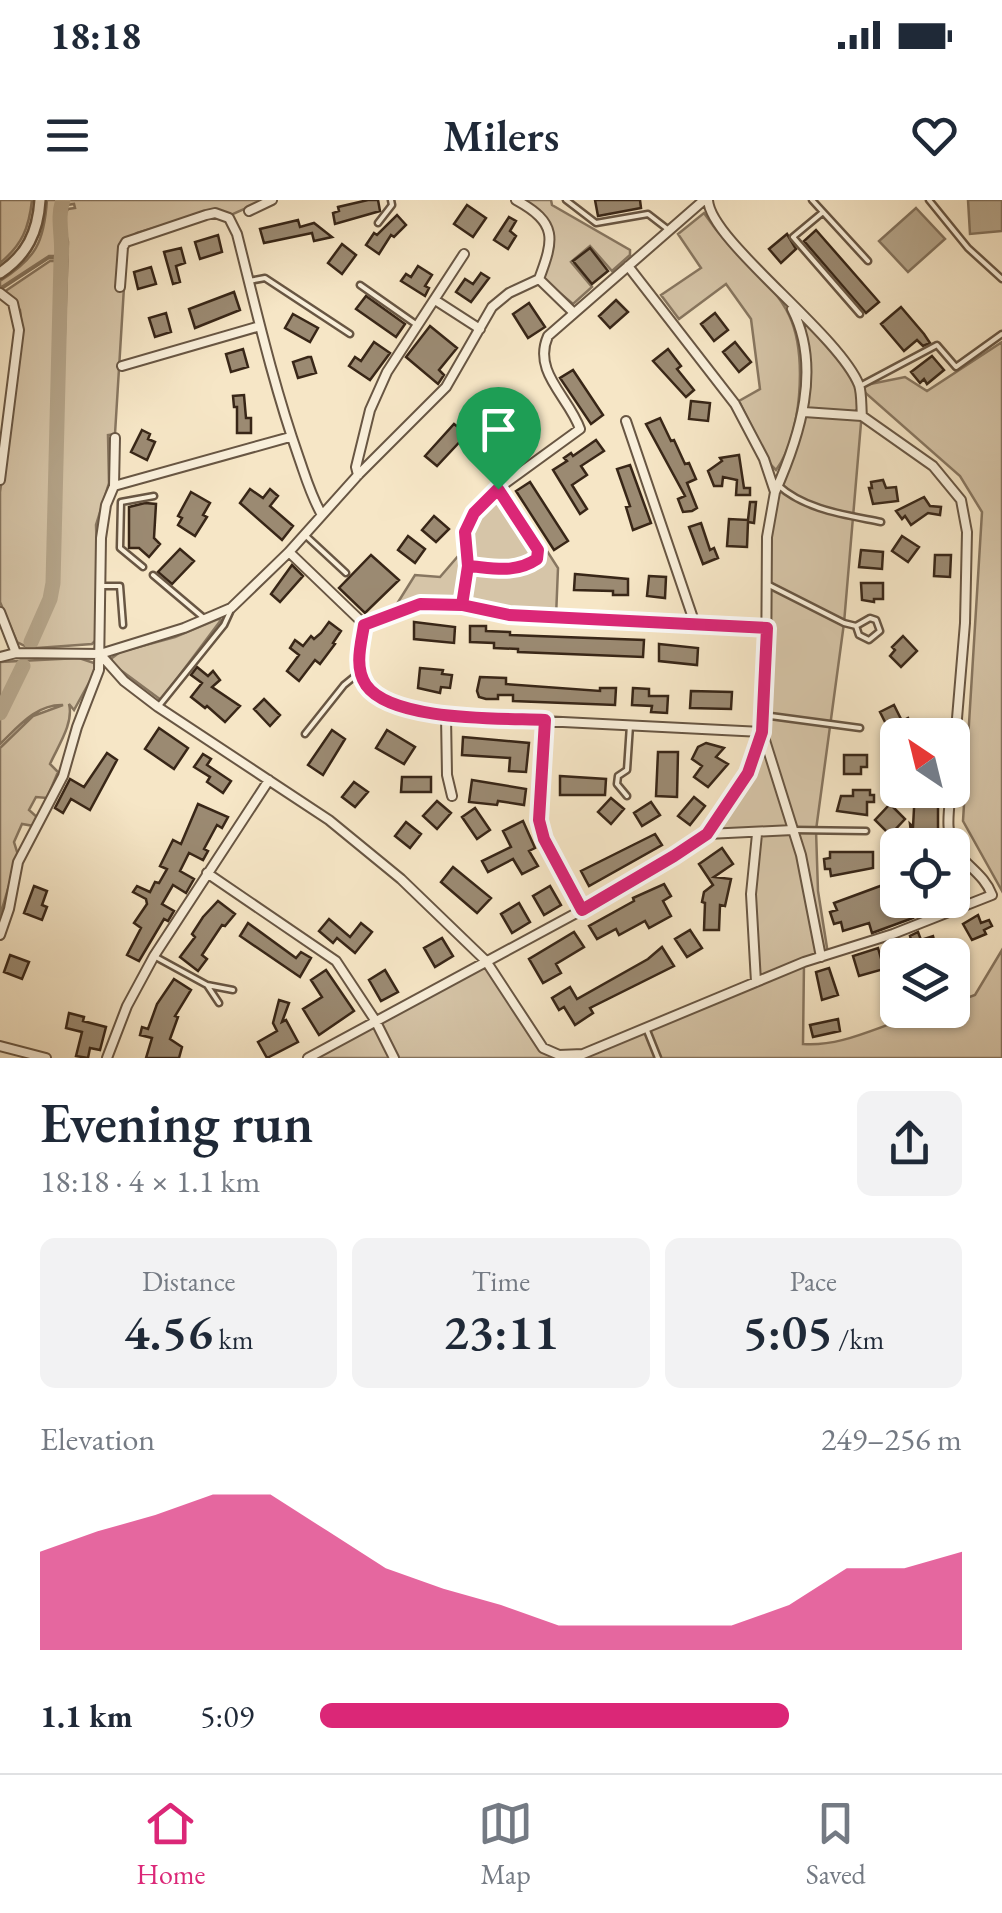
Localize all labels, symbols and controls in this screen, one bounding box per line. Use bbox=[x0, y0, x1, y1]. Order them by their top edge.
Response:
text: 18:18 bbox=[50, 11, 141, 60]
text: Milers bbox=[443, 106, 559, 164]
icon: menu bbox=[40, 108, 95, 163]
icon: heart bbox=[907, 108, 962, 163]
pin bbox=[456, 387, 541, 490]
icon: arrive bbox=[471, 402, 526, 457]
north arrow bbox=[880, 718, 970, 808]
map controls bbox=[880, 718, 970, 1028]
button: locate bbox=[880, 828, 970, 918]
button: layers bbox=[880, 938, 970, 1028]
text: Evening run bbox=[40, 1087, 313, 1158]
button: share bbox=[857, 1091, 962, 1196]
text: 18:18 · 4 × 1.1 km bbox=[40, 1160, 260, 1202]
text: Distance bbox=[142, 1263, 235, 1299]
text: Time bbox=[472, 1263, 530, 1299]
text: Pace bbox=[790, 1263, 837, 1299]
text: 4.56 bbox=[124, 1299, 213, 1364]
text: 23:11 bbox=[443, 1299, 559, 1364]
text: 5:05 bbox=[742, 1299, 833, 1364]
text: km bbox=[213, 1321, 253, 1357]
text: /km bbox=[833, 1321, 884, 1357]
text: Elevation bbox=[40, 1418, 155, 1460]
text: 249–256 m bbox=[821, 1418, 962, 1460]
text: 1.1 km bbox=[40, 1695, 133, 1737]
text: 5:09 bbox=[200, 1695, 254, 1737]
tab: Home bbox=[136, 1796, 206, 1892]
tab: Map bbox=[478, 1796, 533, 1892]
tab: Saved bbox=[806, 1796, 866, 1892]

